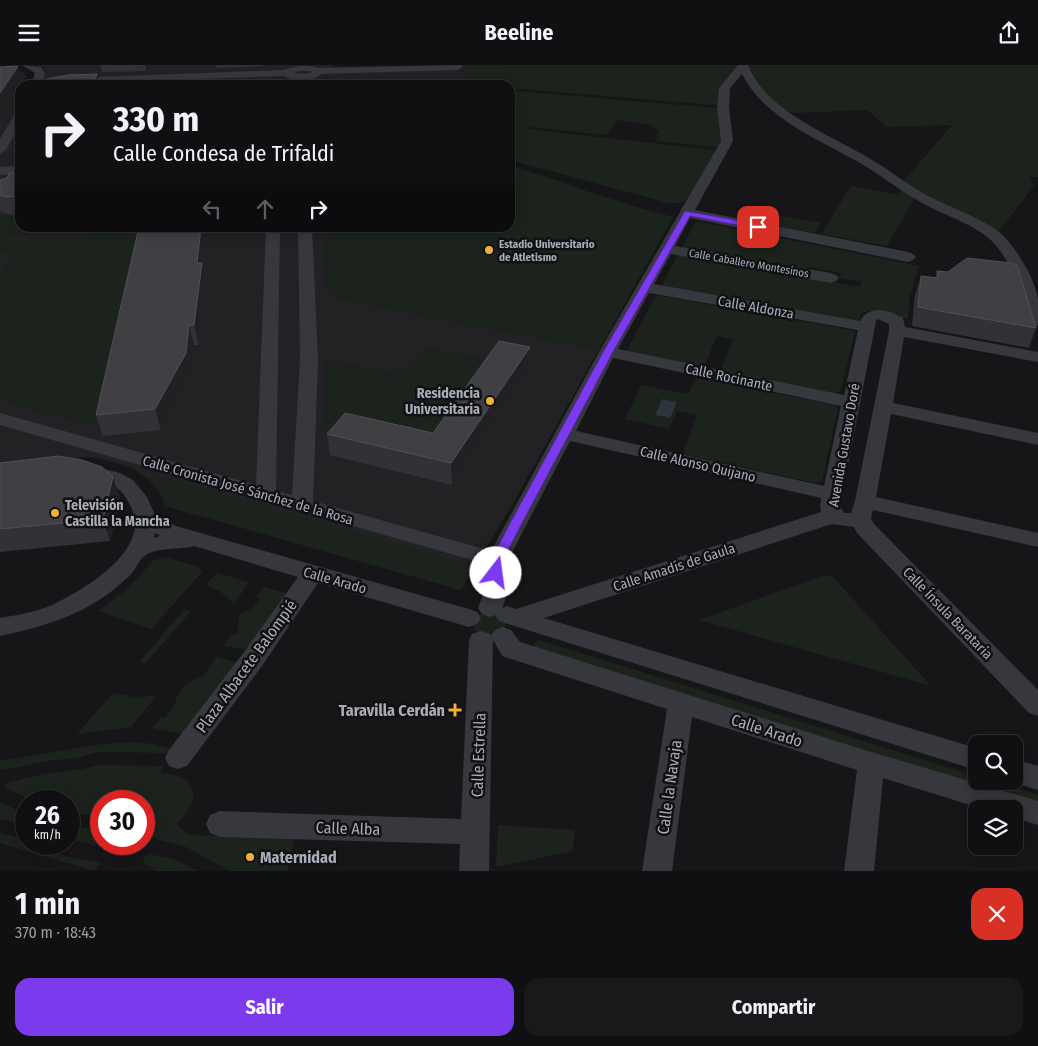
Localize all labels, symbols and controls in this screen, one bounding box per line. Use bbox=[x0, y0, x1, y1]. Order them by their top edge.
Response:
icon: menu bbox=[15, 19, 43, 47]
text: Beeline bbox=[485, 19, 554, 46]
icon: share bbox=[995, 19, 1023, 47]
text: 330 m bbox=[113, 98, 199, 140]
icon: right bbox=[30, 100, 95, 165]
text: Calle Condesa de Trifaldi bbox=[113, 140, 334, 167]
icon: left bbox=[198, 195, 226, 223]
icon: ahead bbox=[251, 195, 279, 223]
icon: right bbox=[304, 195, 332, 223]
pin bbox=[737, 206, 779, 248]
icon: arrive bbox=[744, 213, 772, 241]
place label: Estadio Universitario de Atletismo bbox=[499, 238, 595, 264]
marker: Estadio Universitario de Atletismo bbox=[483, 244, 495, 256]
street label: Calle Caballero Montesinos bbox=[688, 247, 810, 280]
street label: Calle Aldonza bbox=[717, 292, 795, 323]
street label: Calle Rocinante bbox=[684, 360, 774, 395]
street label: Avenida Gustavo Doré bbox=[825, 382, 864, 508]
place label: Residencia Universitaria bbox=[405, 385, 480, 418]
marker: Residencia Universitaria bbox=[484, 395, 496, 407]
street label: Calle Alonso Quijano bbox=[638, 443, 757, 486]
street label: Calle Cronista José Sánchez de la Rosa bbox=[141, 452, 355, 529]
place label: Televisión Castilla la Mancha bbox=[65, 497, 170, 530]
marker: Televisión Castilla la Mancha bbox=[49, 507, 61, 519]
street label: Calle Amadís de Gaula bbox=[611, 540, 737, 595]
position arrow bbox=[469, 546, 521, 598]
street label: Calle Arado bbox=[301, 563, 368, 598]
street label: Calle Ínsula Barataria bbox=[899, 563, 997, 663]
street label: Plaza Albacete Balompié bbox=[192, 596, 301, 736]
place label: Taravilla Cerdán bbox=[339, 701, 445, 720]
marker: Taravilla Cerdán bbox=[449, 704, 461, 716]
street label: Calle Arado bbox=[729, 710, 805, 751]
street label: Calle Estrella bbox=[468, 712, 489, 798]
map controls bbox=[968, 735, 1023, 855]
button: search bbox=[968, 735, 1023, 790]
street label: Calle la Navaja bbox=[653, 738, 686, 836]
speed limit sign: 30 bbox=[90, 790, 155, 855]
button: layers bbox=[968, 800, 1023, 855]
text: 26 bbox=[35, 801, 60, 831]
street label: Calle Alba bbox=[315, 818, 381, 839]
text: km/h bbox=[34, 828, 61, 842]
place label: Maternidad bbox=[260, 848, 337, 867]
marker: Maternidad bbox=[244, 851, 256, 863]
text: 1 min bbox=[15, 886, 80, 922]
button: close bbox=[971, 888, 1023, 940]
text: 370 m · 18:43 bbox=[15, 923, 96, 942]
button: Salir bbox=[15, 978, 514, 1036]
button: Compartir bbox=[524, 978, 1023, 1036]

